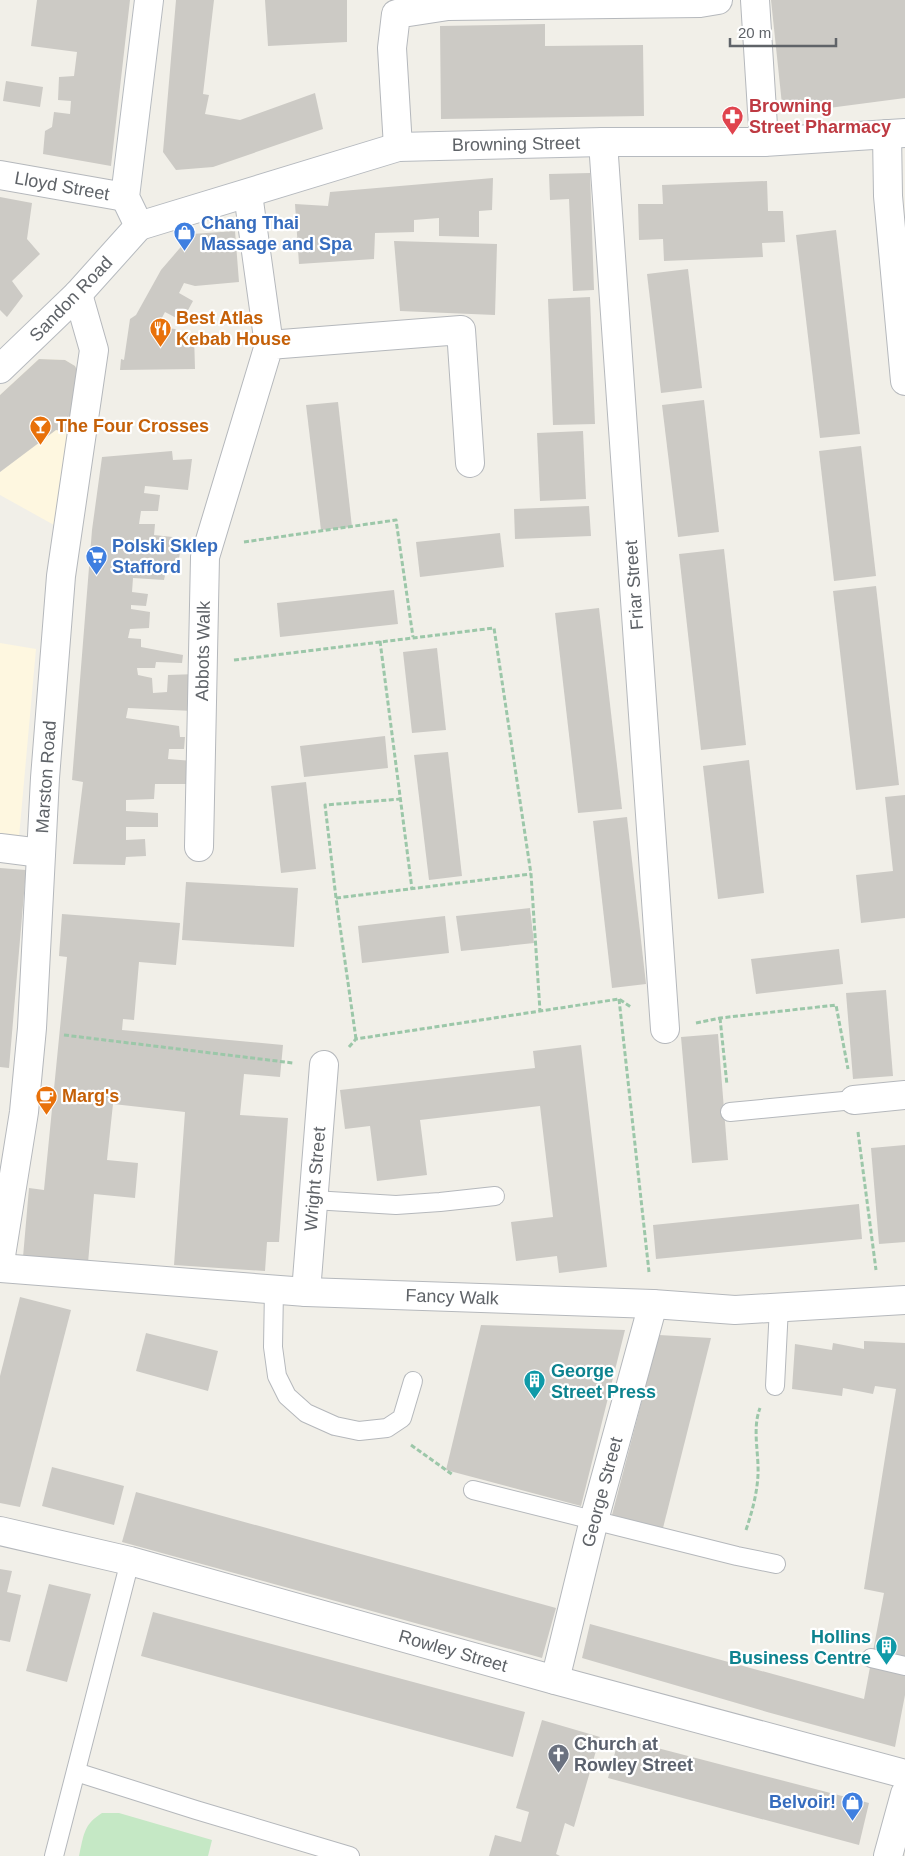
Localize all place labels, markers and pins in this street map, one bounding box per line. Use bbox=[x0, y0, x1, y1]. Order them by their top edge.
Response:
place label: Browning Street Pharmacy bbox=[749, 96, 891, 137]
pharmacy icon: Browning Street Pharmacy bbox=[721, 104, 745, 135]
place label: Chang Thai Massage and Spa bbox=[201, 213, 353, 254]
shop icon: Chang Thai Massage and Spa bbox=[173, 221, 197, 252]
place label: Best Atlas Kebab House bbox=[176, 308, 291, 349]
restaurant icon: Best Atlas Kebab House bbox=[148, 316, 172, 347]
bar icon: The Four Crosses bbox=[28, 414, 52, 445]
place label: The Four Crosses bbox=[56, 416, 209, 436]
place label: Polski Sklep Stafford bbox=[112, 536, 218, 577]
supermarket icon: Polski Sklep Stafford bbox=[84, 544, 108, 575]
cafe icon: Marg's bbox=[34, 1084, 58, 1115]
place label: Marg's bbox=[62, 1086, 119, 1106]
place label: George Street Press bbox=[551, 1361, 656, 1402]
building icon: George Street Press bbox=[523, 1369, 547, 1400]
place label: Hollins Business Centre bbox=[729, 1627, 871, 1668]
building icon: Hollins Business Centre bbox=[875, 1635, 899, 1666]
place label: Church at Rowley Street bbox=[574, 1734, 693, 1775]
church icon: Church at Rowley Street bbox=[546, 1742, 570, 1773]
shop icon: Belvoir! bbox=[840, 1790, 864, 1821]
place label: Belvoir! bbox=[769, 1792, 836, 1812]

